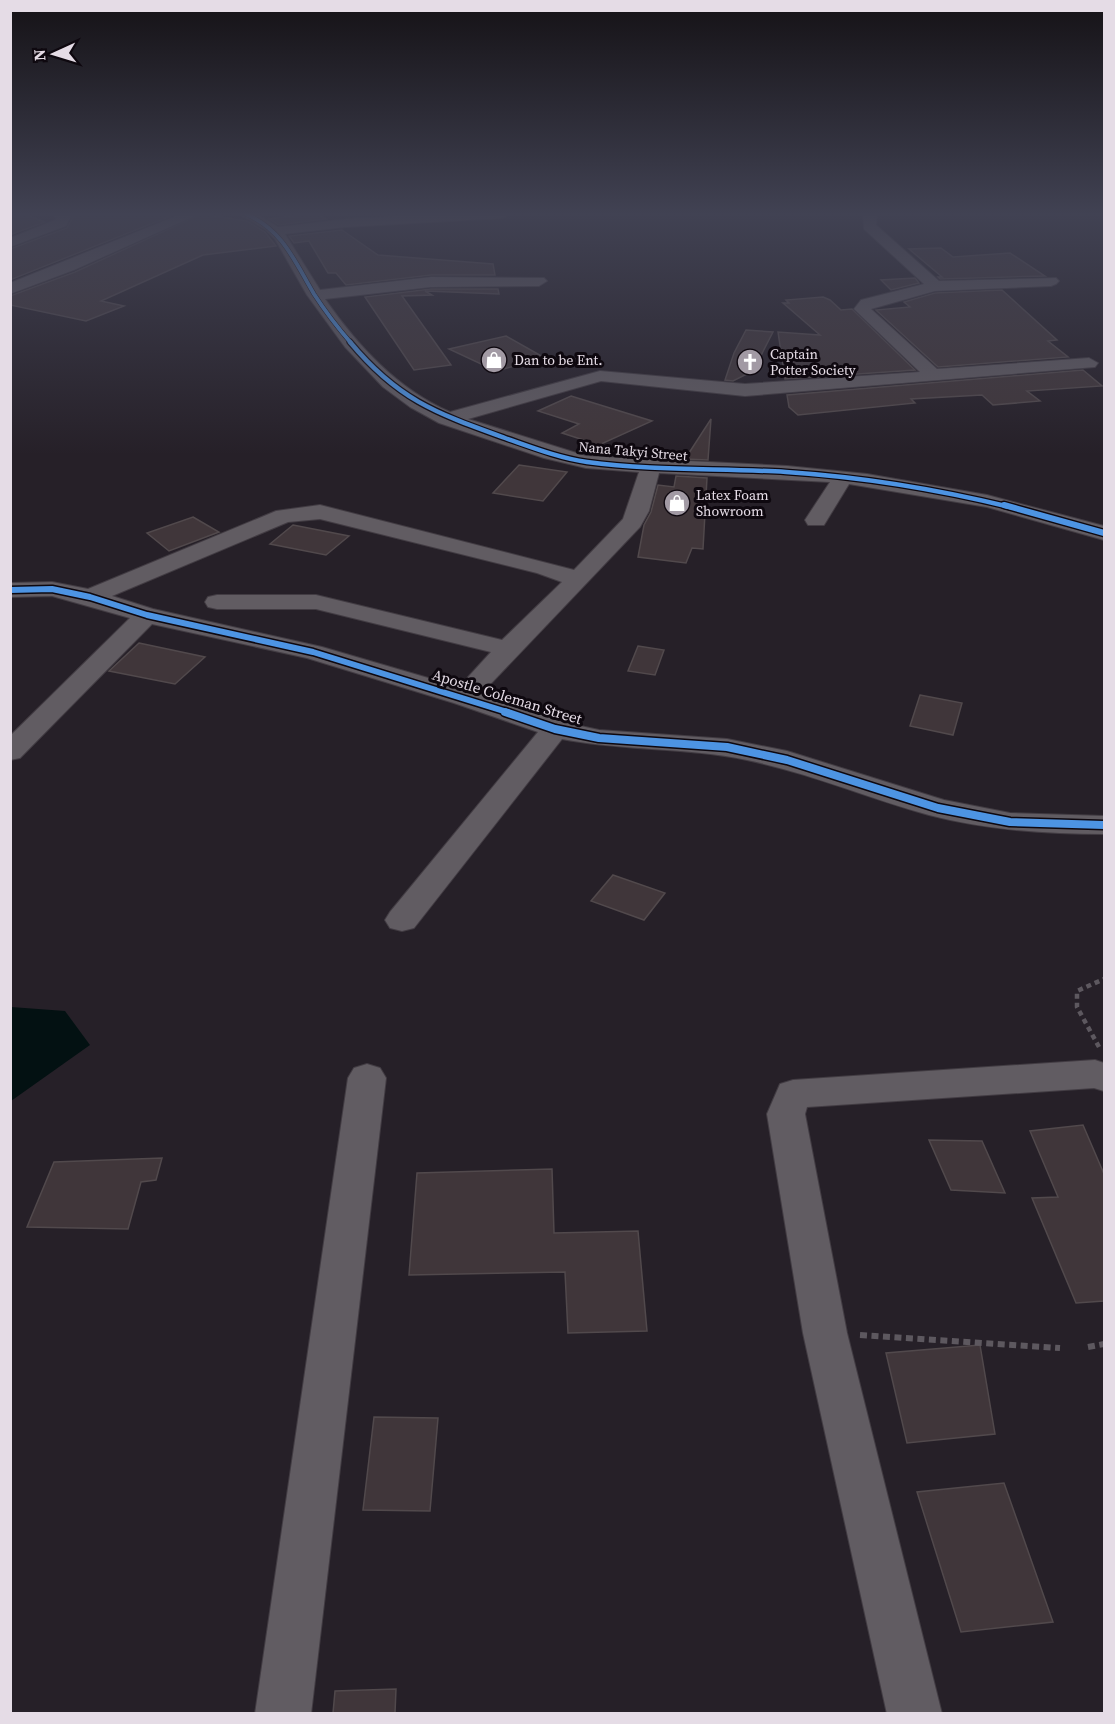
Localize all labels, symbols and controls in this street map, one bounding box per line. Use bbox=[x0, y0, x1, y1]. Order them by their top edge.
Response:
north arrow bbox=[24, 24, 84, 84]
text: N bbox=[28, 48, 50, 62]
place label: Captain Potter Society bbox=[770, 344, 857, 380]
shop icon: Dan to be Ent. bbox=[479, 345, 509, 375]
church icon: Captain Potter Society bbox=[735, 347, 765, 377]
place label: Dan to be Ent. bbox=[514, 350, 602, 370]
street label: Nana Takyi Street bbox=[578, 436, 689, 466]
place label: Latex Foam Showroom bbox=[696, 485, 769, 521]
shop icon: Latex Foam Showroom bbox=[662, 488, 692, 518]
street label: Apostle Coleman Street bbox=[430, 664, 585, 729]

